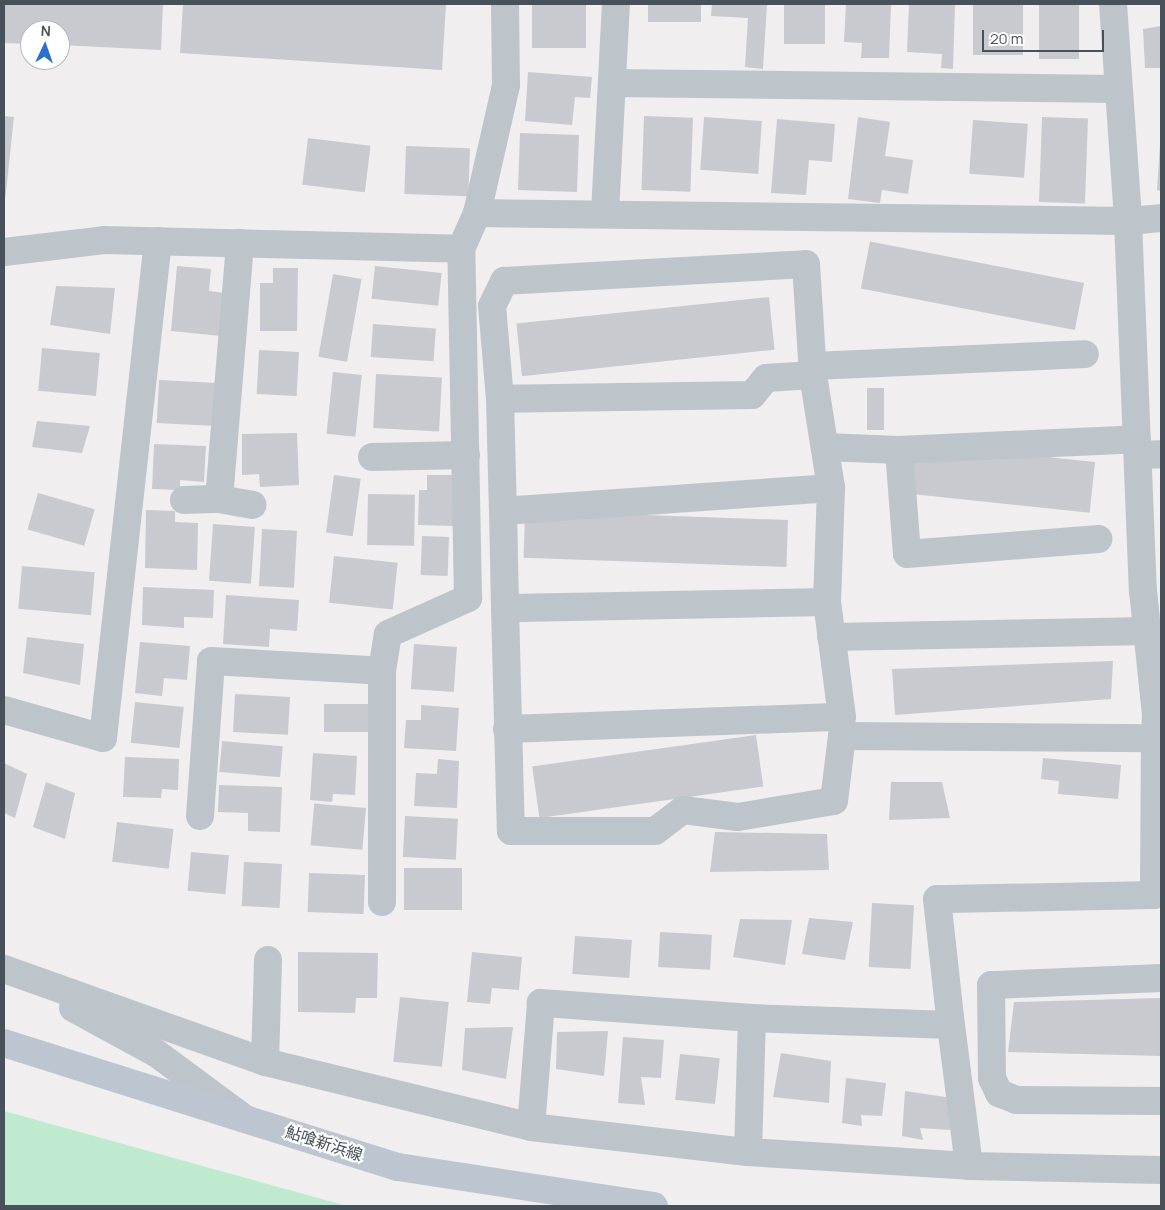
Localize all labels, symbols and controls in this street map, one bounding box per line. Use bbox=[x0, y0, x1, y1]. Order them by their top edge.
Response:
north arrow bbox=[20, 20, 70, 70]
scale bar bbox=[985, 20, 1108, 52]
text: N bbox=[40, 21, 51, 40]
text: 20 m bbox=[990, 28, 1023, 49]
street label: 鮎喰新浜線 bbox=[283, 1122, 365, 1164]

